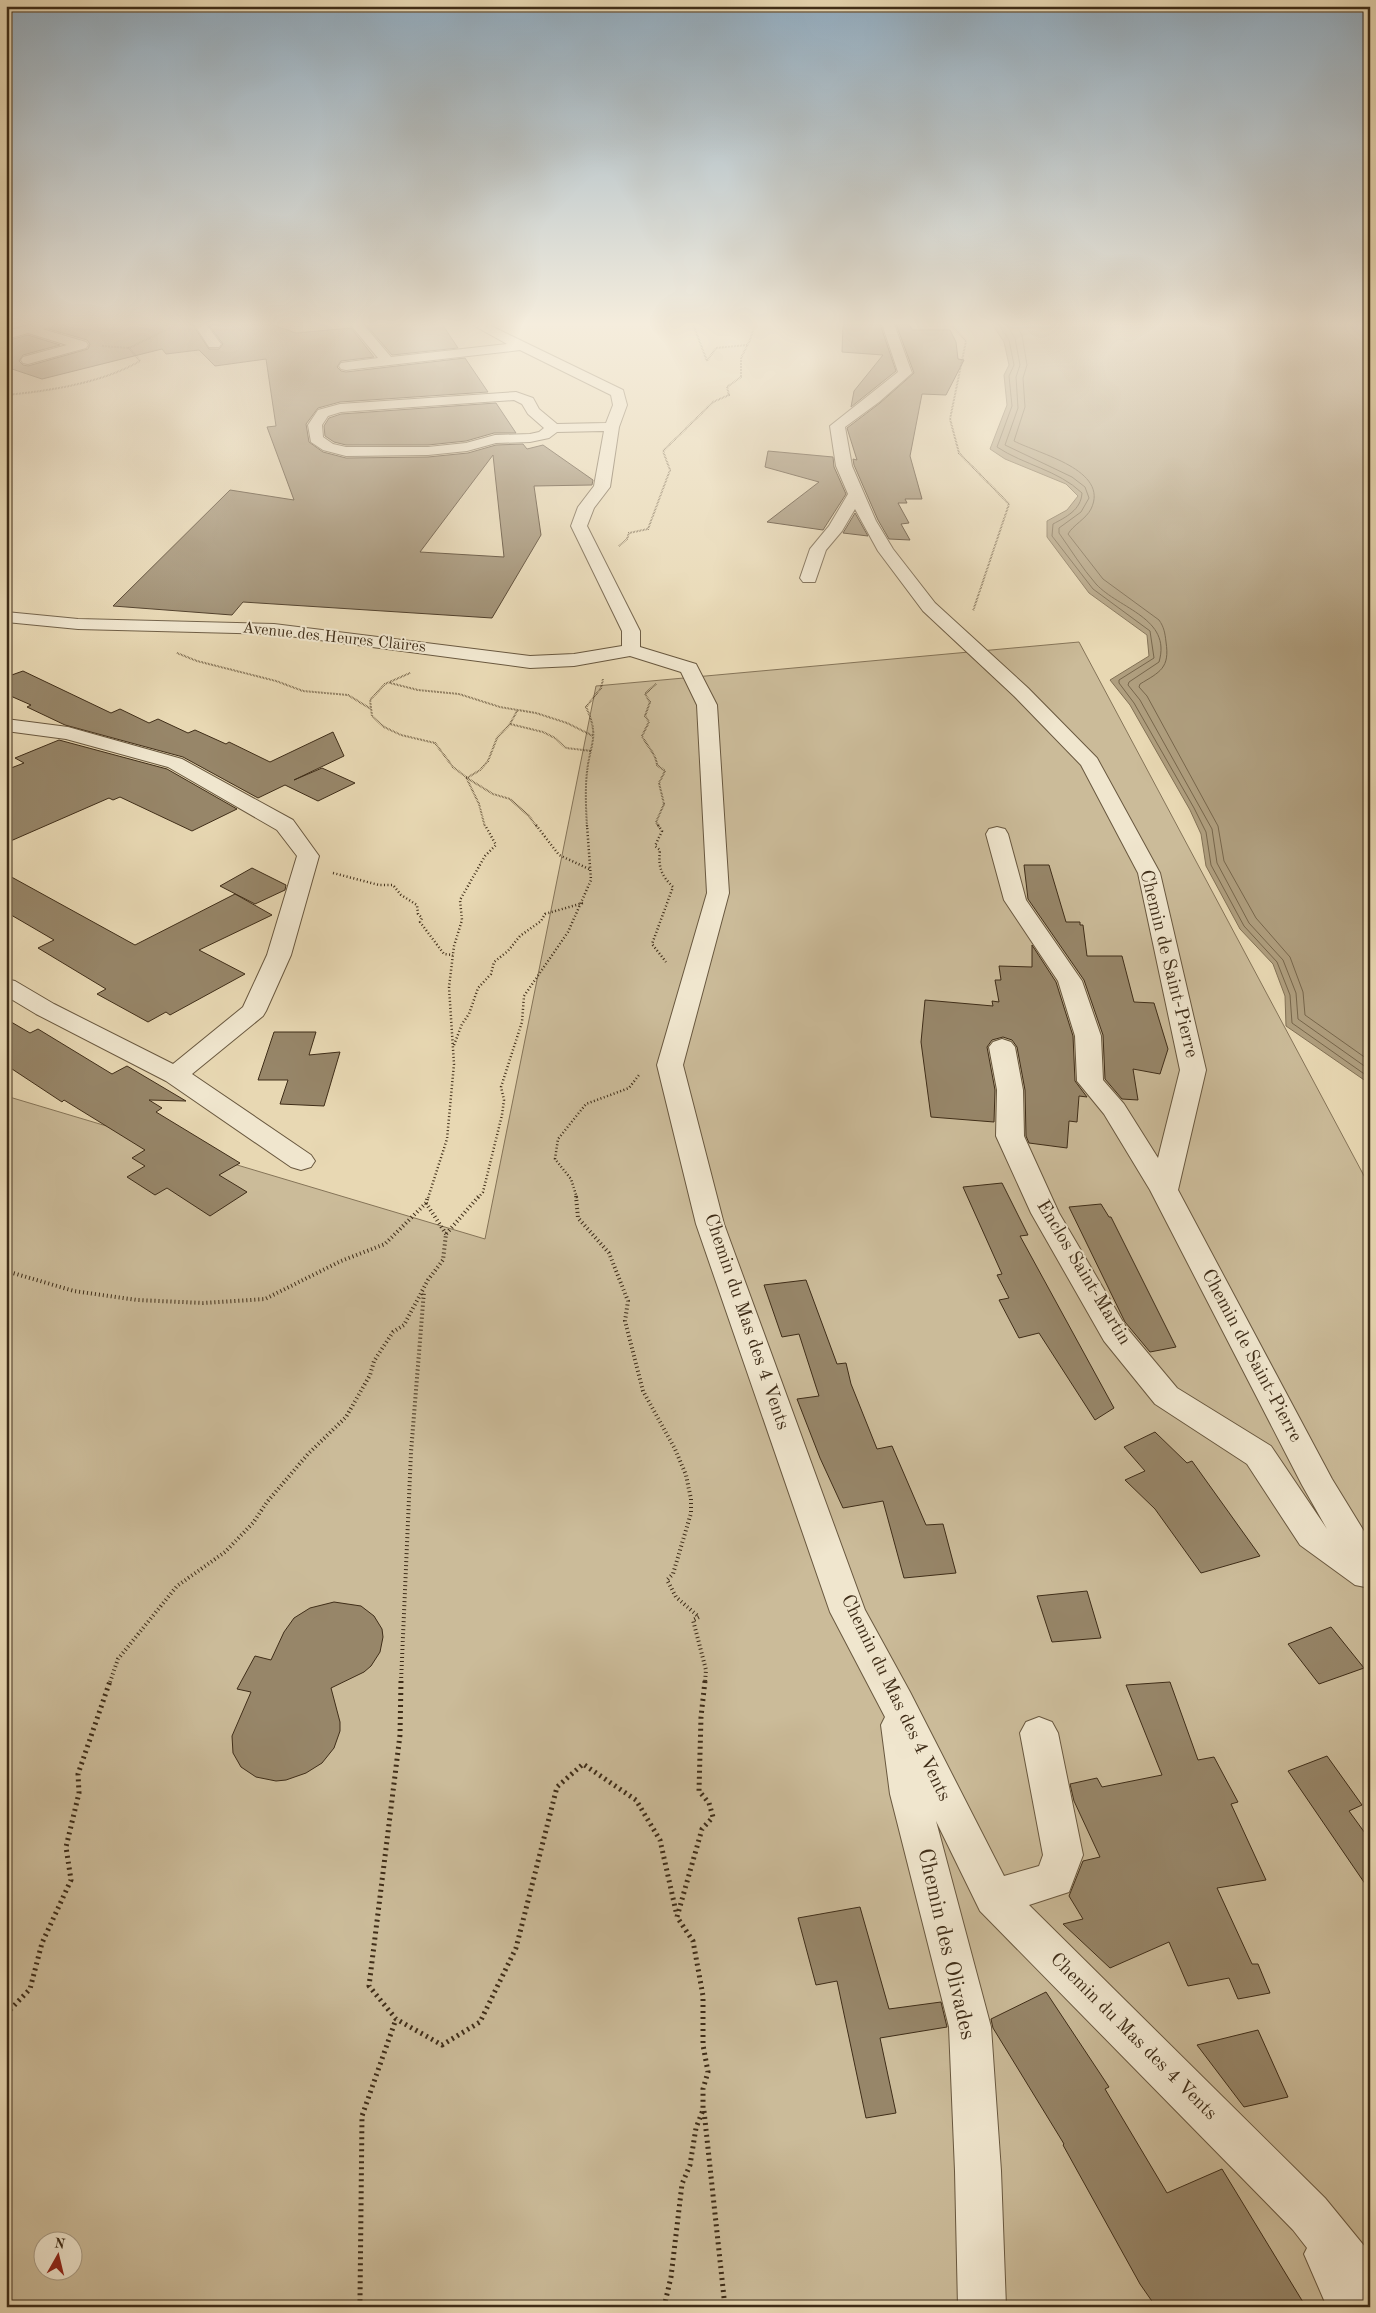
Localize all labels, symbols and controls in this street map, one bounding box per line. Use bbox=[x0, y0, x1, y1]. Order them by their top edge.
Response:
street label: Avenue des Heures Claires bbox=[241, 620, 427, 656]
street label: Chemin de Saint-Pierre bbox=[1135, 868, 1201, 1060]
street label: Enclos Saint-Martin bbox=[1032, 1197, 1134, 1349]
street label: Chemin du Mas des 4 Vents bbox=[700, 1212, 792, 1432]
street label: Chemin de Saint-Pierre bbox=[1197, 1266, 1305, 1446]
street label: Chemin du Mas des 4 Vents bbox=[837, 1592, 953, 1804]
street label: Chemin des Olivades bbox=[913, 1846, 979, 2042]
street label: Chemin du Mas des 4 Vents bbox=[1046, 1950, 1220, 2124]
north arrow bbox=[32, 2230, 82, 2280]
text: N bbox=[53, 2236, 66, 2252]

